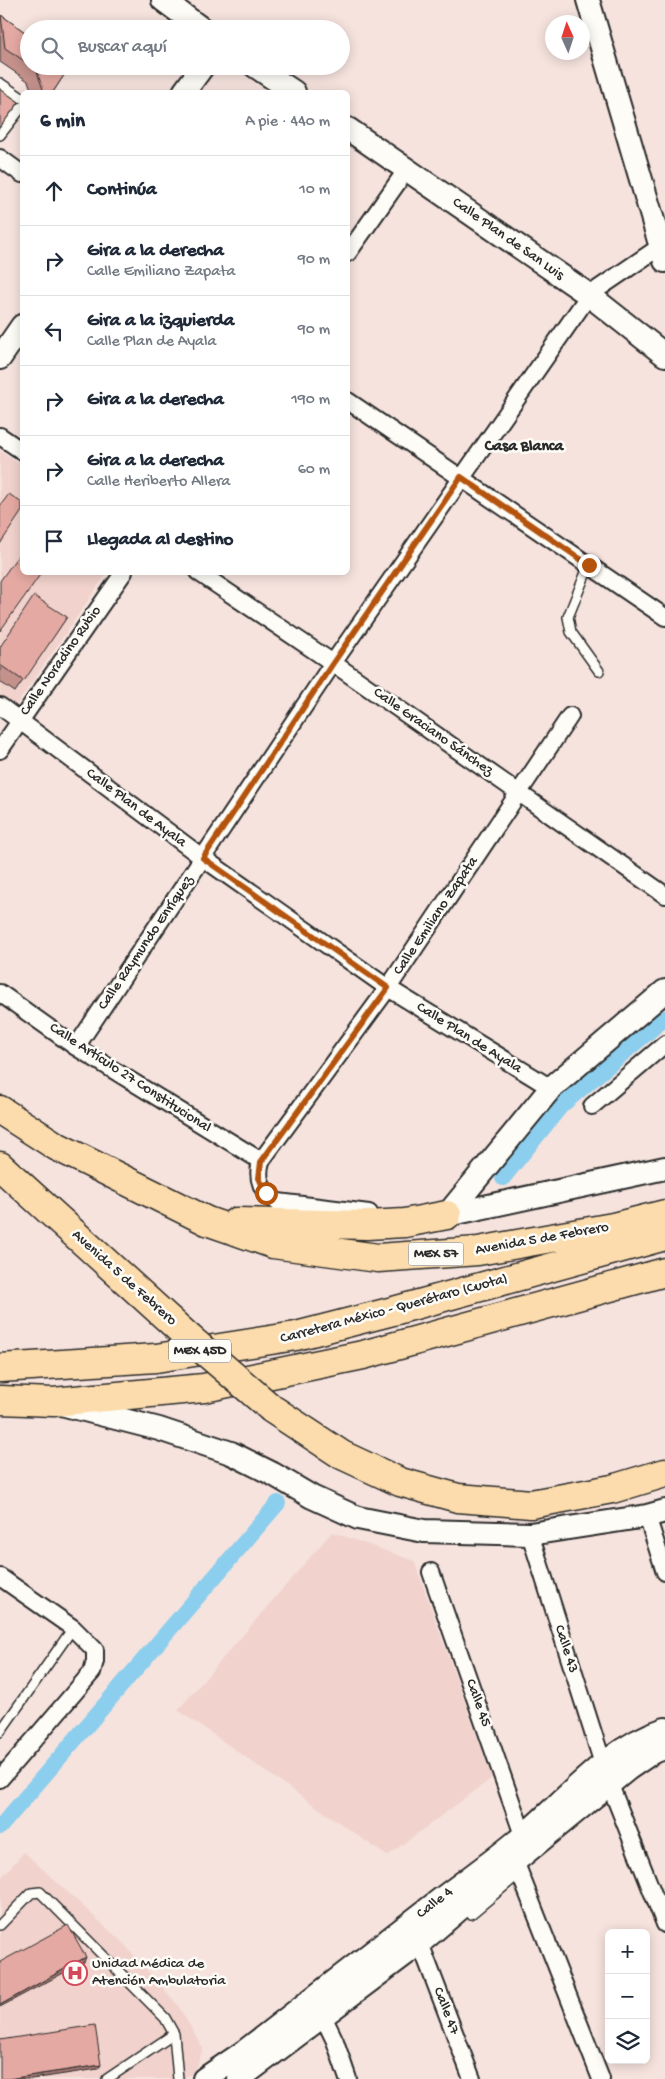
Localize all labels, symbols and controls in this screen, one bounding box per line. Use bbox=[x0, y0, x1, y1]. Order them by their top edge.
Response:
north arrow bbox=[545, 15, 590, 60]
search box bbox=[20, 20, 350, 75]
icon: search bbox=[38, 34, 66, 62]
text: Buscar aquí bbox=[78, 36, 167, 59]
text: 6 min bbox=[40, 110, 85, 135]
text: A pie · 440 m bbox=[245, 113, 330, 132]
icon: ahead bbox=[40, 177, 68, 205]
text: Continúa bbox=[87, 179, 157, 202]
text: 10 m bbox=[299, 181, 330, 200]
street label: Calle Plan de San Luis bbox=[449, 194, 568, 285]
text: Gira a la derecha bbox=[87, 240, 224, 263]
icon: right bbox=[40, 247, 68, 275]
text: 90 m bbox=[298, 251, 330, 270]
text: Calle Emiliano Zapata bbox=[87, 263, 235, 282]
text: Gira a la izquierda bbox=[87, 310, 234, 333]
icon: left bbox=[40, 317, 68, 345]
text: 90 m bbox=[298, 321, 330, 340]
text: Calle Plan de Ayala bbox=[87, 333, 216, 352]
icon: right bbox=[40, 387, 68, 415]
text: Gira a la derecha bbox=[87, 389, 224, 412]
text: 190 m bbox=[291, 391, 330, 410]
district label: Casa Blanca bbox=[484, 438, 564, 457]
text: Gira a la derecha bbox=[87, 450, 224, 473]
icon: right bbox=[40, 457, 68, 485]
text: 60 m bbox=[298, 461, 330, 480]
text: Calle Heriberto Allera bbox=[87, 473, 230, 492]
icon: arrive bbox=[40, 527, 68, 555]
text: Llegada al destino bbox=[87, 529, 233, 552]
route end bbox=[578, 554, 601, 577]
street label: Calle Noradino Rubio bbox=[16, 602, 106, 719]
street label: Calle Graciano Sánchez bbox=[369, 684, 497, 780]
street label: Calle Plan de Ayala bbox=[82, 764, 190, 852]
street label: Calle Emiliano Zapata bbox=[390, 853, 483, 979]
street label: Calle Raymundo Enríquez bbox=[94, 872, 198, 1014]
street label: Calle Plan de Ayala bbox=[413, 998, 526, 1078]
street label: Calle Artículo 27 Constitucional bbox=[46, 1019, 214, 1137]
route start bbox=[255, 1182, 278, 1205]
street label: Avenida 5 de Febrero bbox=[474, 1218, 610, 1260]
street label: Avenida 5 de Febrero bbox=[68, 1226, 180, 1330]
road number: MEX 57 bbox=[408, 1242, 464, 1266]
street label: Carretera México - Querétaro (Cuota) bbox=[278, 1270, 510, 1348]
road number: MEX 45D bbox=[169, 1340, 231, 1362]
street label: Calle 43 bbox=[550, 1623, 582, 1675]
street label: Calle 45 bbox=[461, 1677, 495, 1729]
street label: Calle 4 bbox=[413, 1883, 457, 1923]
map controls bbox=[605, 1929, 650, 2064]
button: + bbox=[605, 1929, 650, 1974]
place label: Unidad Médica de Atención Ambulatoria bbox=[92, 1955, 226, 1990]
hospital icon: Unidad Médica de Atención Ambulatoria bbox=[62, 1960, 88, 1986]
button: − bbox=[605, 1974, 650, 2019]
street label: Calle 47 bbox=[429, 1985, 464, 2038]
button: layers bbox=[605, 2019, 650, 2064]

